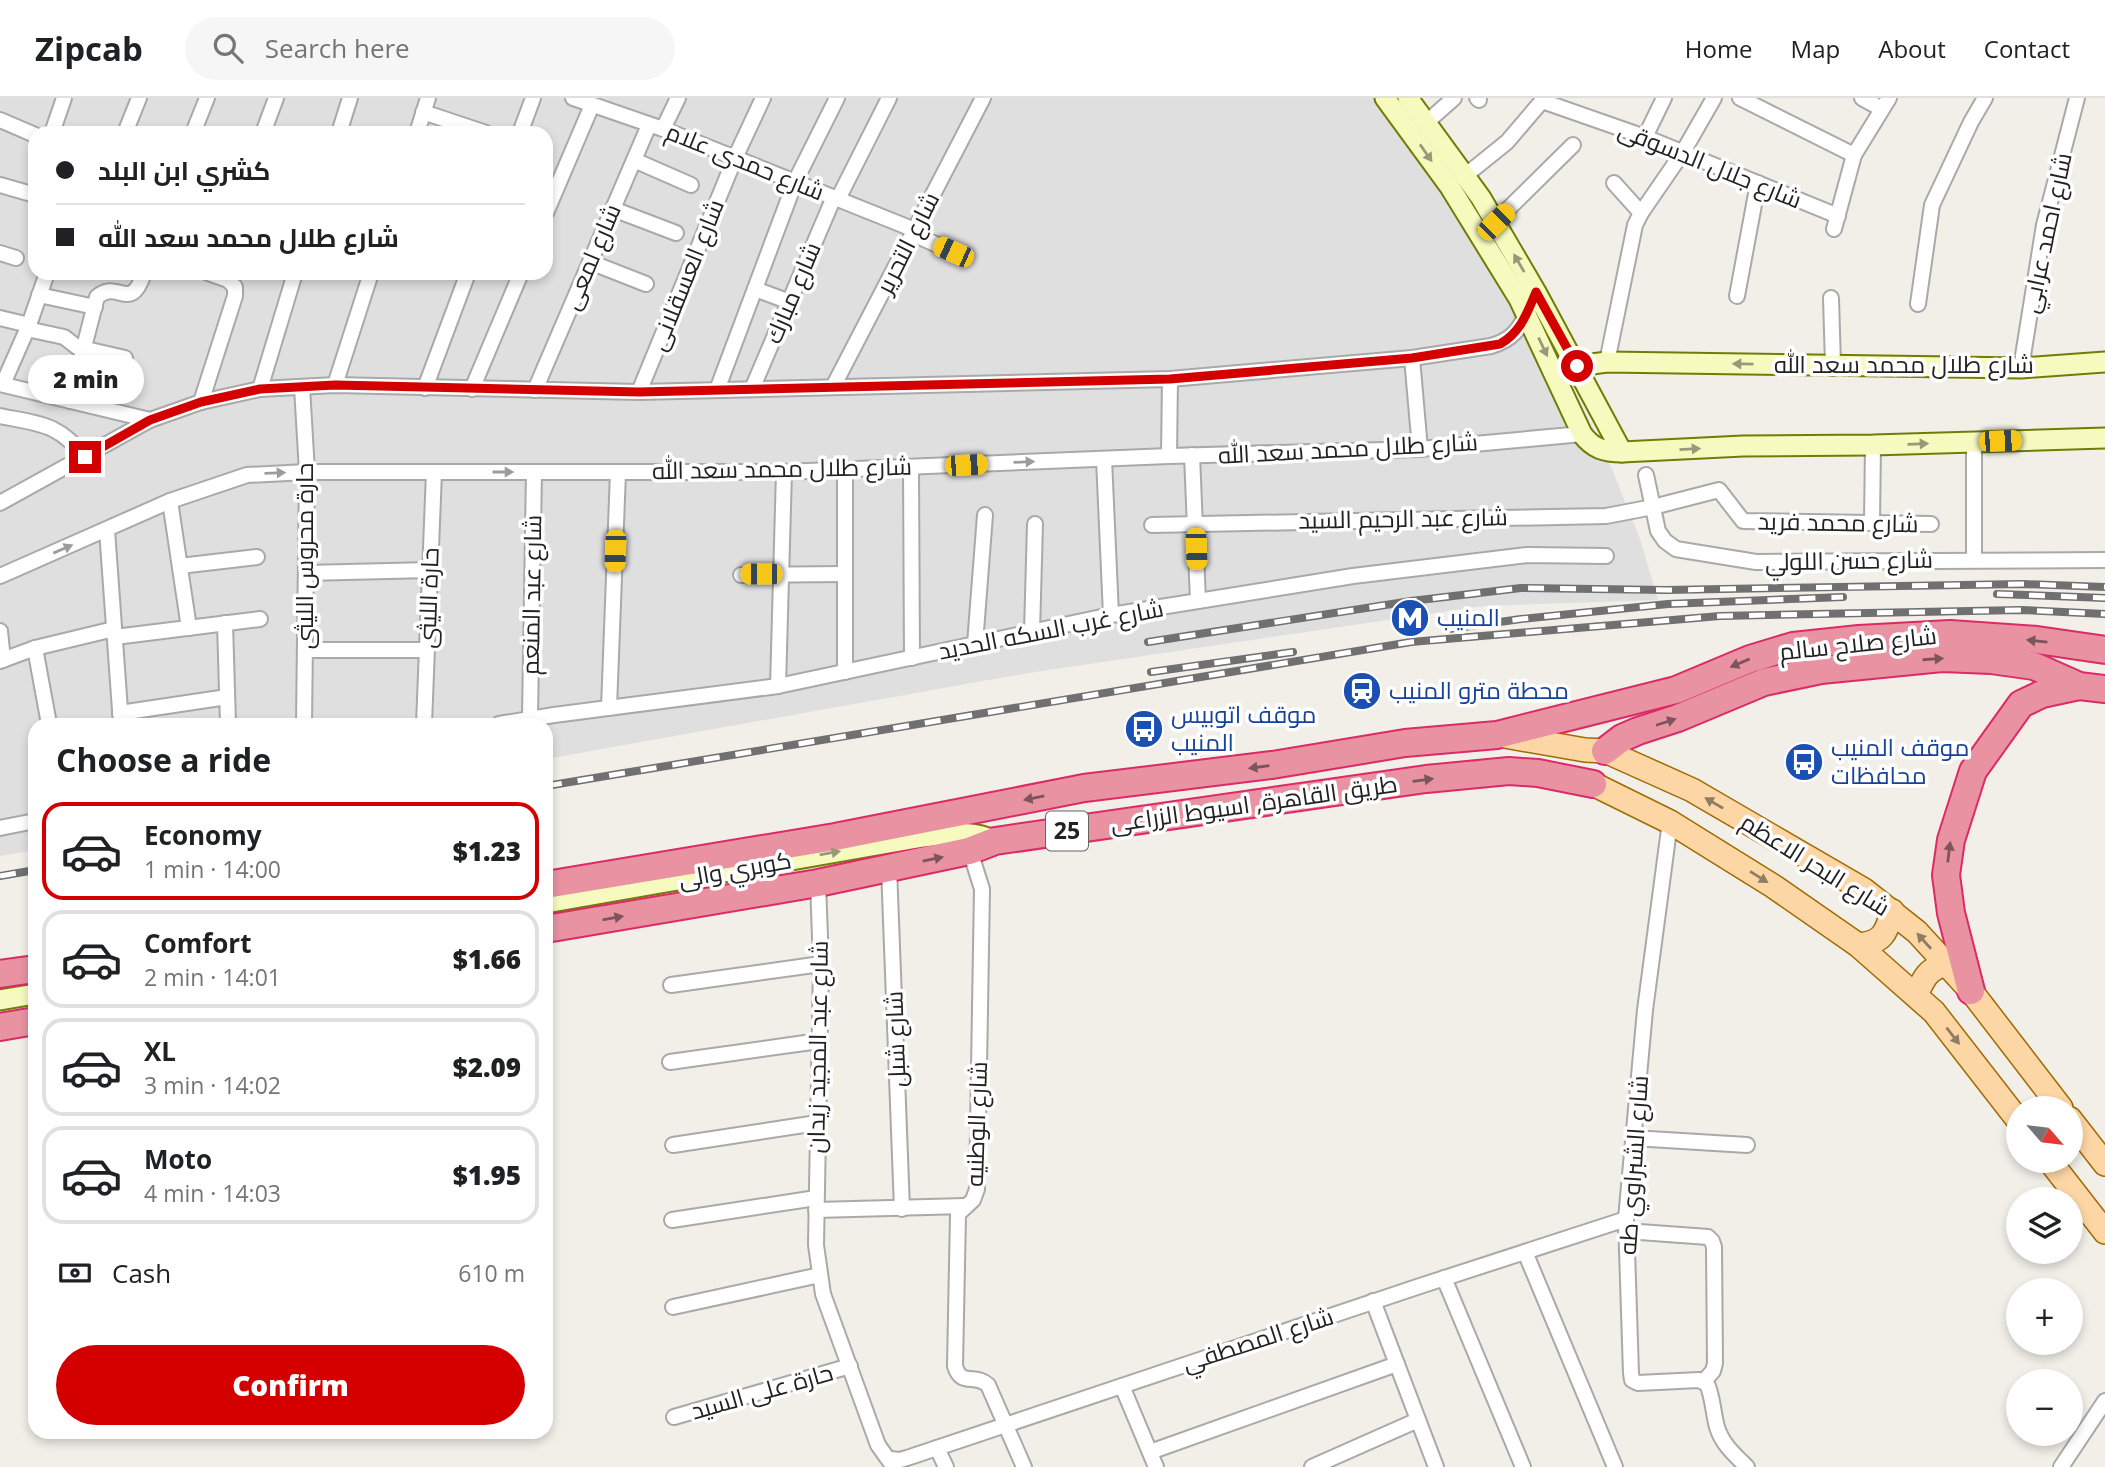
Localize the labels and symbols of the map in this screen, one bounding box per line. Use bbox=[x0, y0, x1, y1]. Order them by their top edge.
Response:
street label: شارع جلال الدسوقى bbox=[1614, 112, 1807, 216]
street label: شارع حمدى علام bbox=[661, 114, 830, 208]
one-way arrow bbox=[1419, 144, 1433, 162]
street label: شارع احمد عرابي bbox=[2012, 149, 2083, 317]
street label: شارع التحرير bbox=[866, 186, 947, 301]
street label: شارع العسقلانى bbox=[640, 194, 732, 356]
street label: شارع لمعى bbox=[554, 198, 629, 315]
car bbox=[1474, 200, 1519, 244]
car bbox=[930, 234, 977, 270]
street label: شارع مبارك bbox=[755, 237, 829, 349]
one-way arrow bbox=[1513, 253, 1525, 272]
one-way arrow bbox=[1538, 337, 1549, 358]
street label: شارع طلال محمد سعد الله bbox=[1774, 347, 2034, 381]
route start bbox=[1561, 350, 1593, 382]
callout: 2 min bbox=[27, 356, 143, 404]
one-way arrow bbox=[1732, 358, 1754, 370]
street label: شارع طلال محمد سعد الله bbox=[1217, 424, 1479, 472]
car bbox=[1979, 430, 2022, 452]
one-way arrow bbox=[1907, 438, 1929, 449]
route end bbox=[69, 441, 101, 473]
one-way arrow bbox=[1680, 443, 1702, 454]
street label: شارع طلال محمد سعد الله bbox=[652, 449, 912, 487]
car bbox=[945, 453, 988, 477]
one-way arrow bbox=[1014, 457, 1036, 468]
street label: حارة محروس الليثى bbox=[287, 463, 320, 649]
one-way arrow bbox=[492, 466, 514, 478]
one-way arrow bbox=[265, 468, 287, 479]
street label: شارع عبد الرحيم السيد bbox=[1298, 499, 1508, 537]
street label: شارع محمد فريد bbox=[1757, 504, 1919, 540]
street label: شارع عبد المنعم bbox=[513, 514, 549, 675]
car bbox=[1185, 528, 1208, 570]
car bbox=[604, 530, 627, 572]
street label: شارع حسن اللولي bbox=[1765, 542, 1933, 581]
one-way arrow bbox=[52, 543, 73, 554]
street label: حارة الليثى bbox=[409, 547, 446, 649]
car bbox=[741, 564, 783, 585]
street label: شارع غرب السكه الحديد bbox=[935, 591, 1166, 668]
metro station icon: المنيب bbox=[1389, 597, 1431, 639]
place label: المنيب bbox=[1437, 600, 1500, 633]
street label: شارع صلاح سالم bbox=[1778, 618, 1938, 668]
one-way arrow bbox=[2026, 635, 2048, 646]
one-way arrow bbox=[1922, 653, 1944, 664]
one-way arrow bbox=[1729, 658, 1750, 669]
station icon: محطة مترو المنيب bbox=[1341, 670, 1383, 712]
place label: محطة مترو المنيب bbox=[1389, 673, 1569, 706]
place label: موقف اتوبيس المنيب bbox=[1171, 697, 1317, 758]
bus stop icon: موقف اتوبيس المنيب bbox=[1123, 708, 1165, 750]
one-way arrow bbox=[1656, 716, 1677, 727]
place label: موقف المنيب محافظات bbox=[1831, 730, 1969, 791]
bus stop icon: موقف المنيب محافظات bbox=[1783, 741, 1825, 783]
one-way arrow bbox=[1248, 762, 1270, 773]
street label: طريق القاهرة, اسيوط الزراعى bbox=[1108, 766, 1399, 839]
one-way arrow bbox=[1412, 774, 1434, 785]
one-way arrow bbox=[1023, 793, 1045, 804]
one-way arrow bbox=[1705, 797, 1724, 809]
street label: شارع البحر الاعظم bbox=[1734, 805, 1897, 924]
road number: 25 bbox=[1046, 811, 1088, 850]
one-way arrow bbox=[1944, 841, 1955, 863]
street label: كوبري والى bbox=[676, 842, 794, 898]
one-way arrow bbox=[819, 847, 841, 858]
one-way arrow bbox=[922, 853, 944, 864]
one-way arrow bbox=[1749, 871, 1769, 884]
one-way arrow bbox=[602, 912, 624, 923]
one-way arrow bbox=[1917, 932, 1933, 949]
street label: شارع عبد المجيد زيدان bbox=[798, 940, 836, 1154]
street label: شارع شبل bbox=[876, 990, 914, 1088]
one-way arrow bbox=[1945, 1027, 1960, 1045]
street label: شارع الوطنيه bbox=[957, 1061, 995, 1187]
street label: شارع الشبراوي طه bbox=[1610, 1074, 1658, 1256]
north arrow bbox=[2006, 1096, 2082, 1172]
street label: شارع المصطفي bbox=[1178, 1299, 1339, 1382]
street label: حارة على السيد bbox=[687, 1355, 836, 1427]

